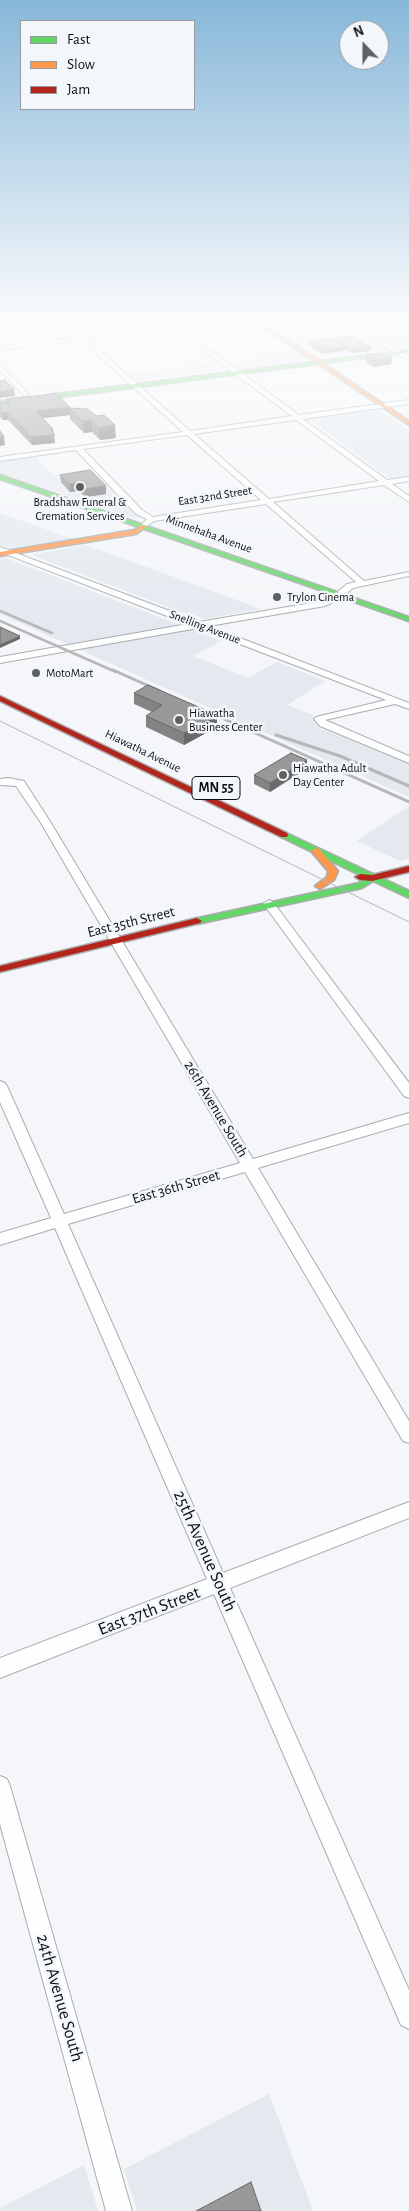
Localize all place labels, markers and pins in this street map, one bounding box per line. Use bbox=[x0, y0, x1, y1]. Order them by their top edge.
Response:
marker: Bradshaw Funeral & Cremation Services bbox=[74, 481, 86, 493]
place label: Bradshaw Funeral & Cremation Services bbox=[34, 495, 126, 523]
place label: Trylon Cinema bbox=[287, 590, 354, 604]
marker: Trylon Cinema bbox=[271, 591, 283, 603]
place label: MotoMart bbox=[46, 666, 93, 680]
marker: MotoMart bbox=[30, 667, 42, 679]
place label: Hiawatha Business Center bbox=[189, 706, 262, 734]
marker: Hiawatha Business Center bbox=[173, 714, 185, 726]
place label: Hiawatha Adult Day Center bbox=[293, 761, 366, 789]
marker: Hiawatha Adult Day Center bbox=[277, 769, 289, 781]

